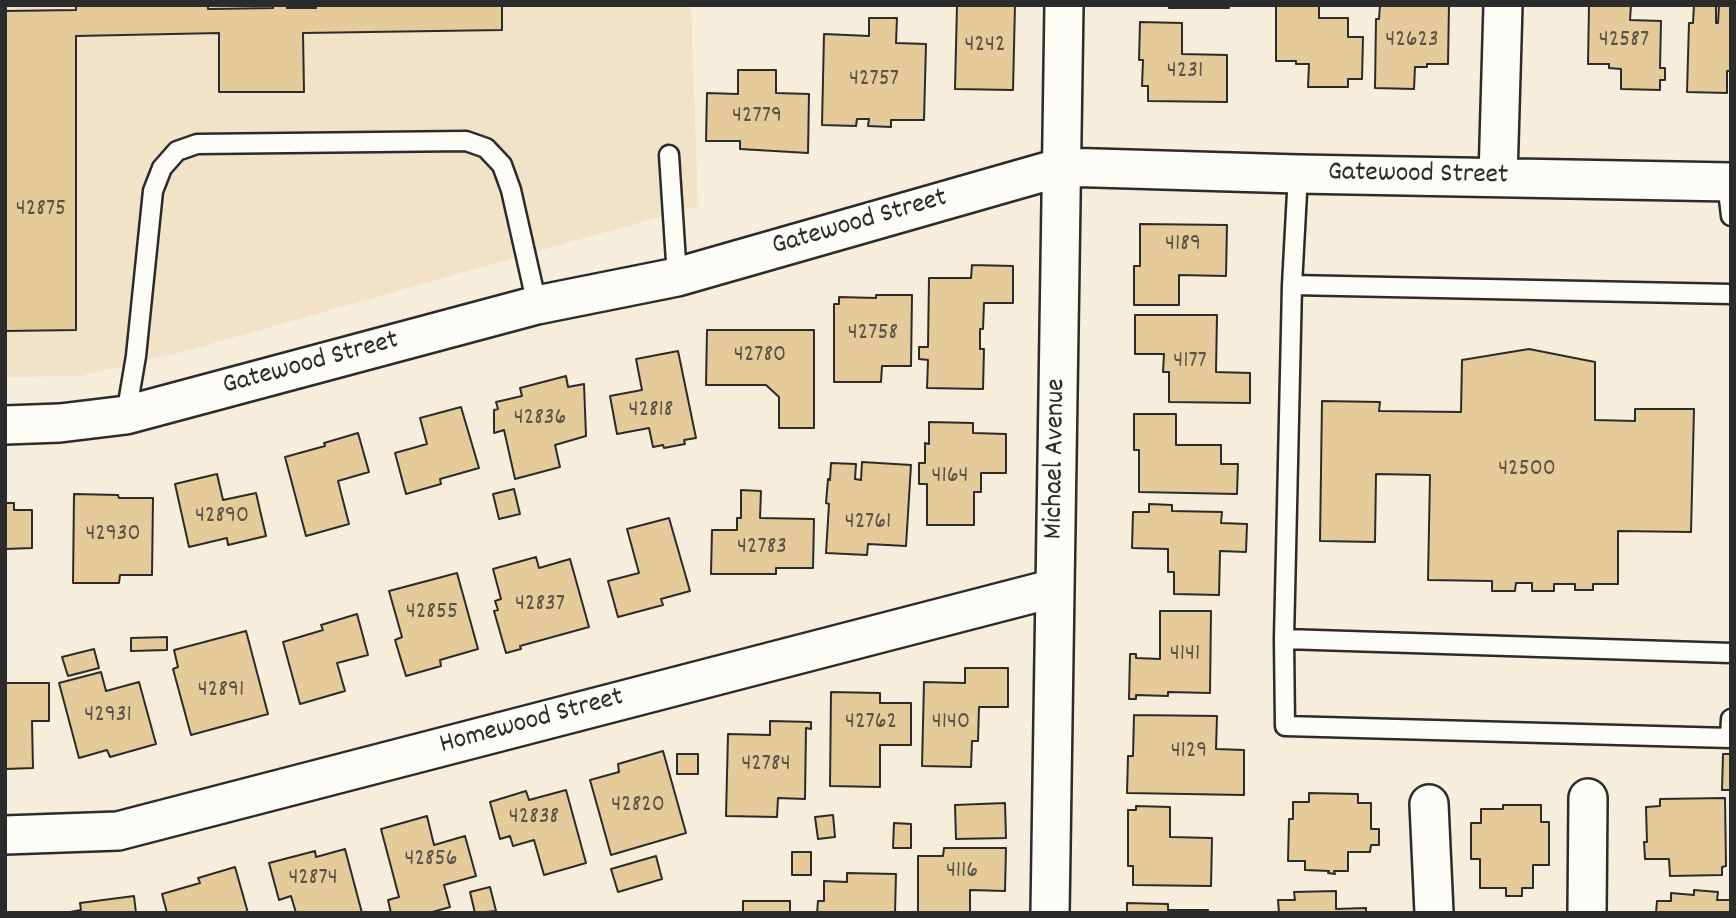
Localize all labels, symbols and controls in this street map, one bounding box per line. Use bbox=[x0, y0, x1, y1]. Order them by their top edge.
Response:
house number: 42623 bbox=[1385, 28, 1439, 56]
house number: 42587 bbox=[1599, 28, 1649, 56]
house number: 4242 bbox=[965, 33, 1005, 61]
house number: 4231 bbox=[1167, 59, 1203, 87]
house number: 42757 bbox=[849, 67, 899, 95]
house number: 42779 bbox=[732, 104, 782, 132]
street label: Gatewood Street bbox=[1327, 158, 1509, 194]
street label: Gatewood Street bbox=[769, 183, 951, 265]
house number: 42875 bbox=[16, 197, 66, 225]
house number: 4189 bbox=[1165, 232, 1201, 260]
house number: 42758 bbox=[848, 321, 898, 349]
street label: Gatewood Street bbox=[219, 325, 403, 405]
house number: 42780 bbox=[734, 343, 786, 371]
house number: 4177 bbox=[1173, 349, 1207, 377]
street label: Michael Avenue bbox=[1039, 378, 1075, 540]
house number: 42818 bbox=[629, 398, 673, 426]
house number: 42836 bbox=[514, 406, 566, 434]
house number: 42500 bbox=[1498, 457, 1556, 485]
house number: 4164 bbox=[932, 464, 968, 492]
house number: 42890 bbox=[195, 504, 249, 532]
house number: 42761 bbox=[845, 510, 891, 538]
house number: 42930 bbox=[85, 522, 141, 550]
house number: 42783 bbox=[737, 535, 787, 563]
house number: 42837 bbox=[515, 592, 565, 620]
house number: 42855 bbox=[406, 600, 458, 628]
house number: 4141 bbox=[1170, 642, 1200, 670]
house number: 42891 bbox=[198, 678, 244, 706]
street label: Homewood Street bbox=[436, 682, 628, 764]
house number: 42931 bbox=[84, 703, 132, 731]
house number: 42762 bbox=[845, 710, 897, 738]
house number: 4140 bbox=[932, 710, 970, 738]
house number: 4129 bbox=[1171, 739, 1207, 767]
house number: 42784 bbox=[741, 752, 791, 780]
house number: 42820 bbox=[611, 793, 665, 821]
house number: 42838 bbox=[509, 805, 559, 833]
house number: 42856 bbox=[405, 847, 457, 875]
house number: 4116 bbox=[946, 859, 978, 887]
house number: 42874 bbox=[288, 866, 338, 894]

